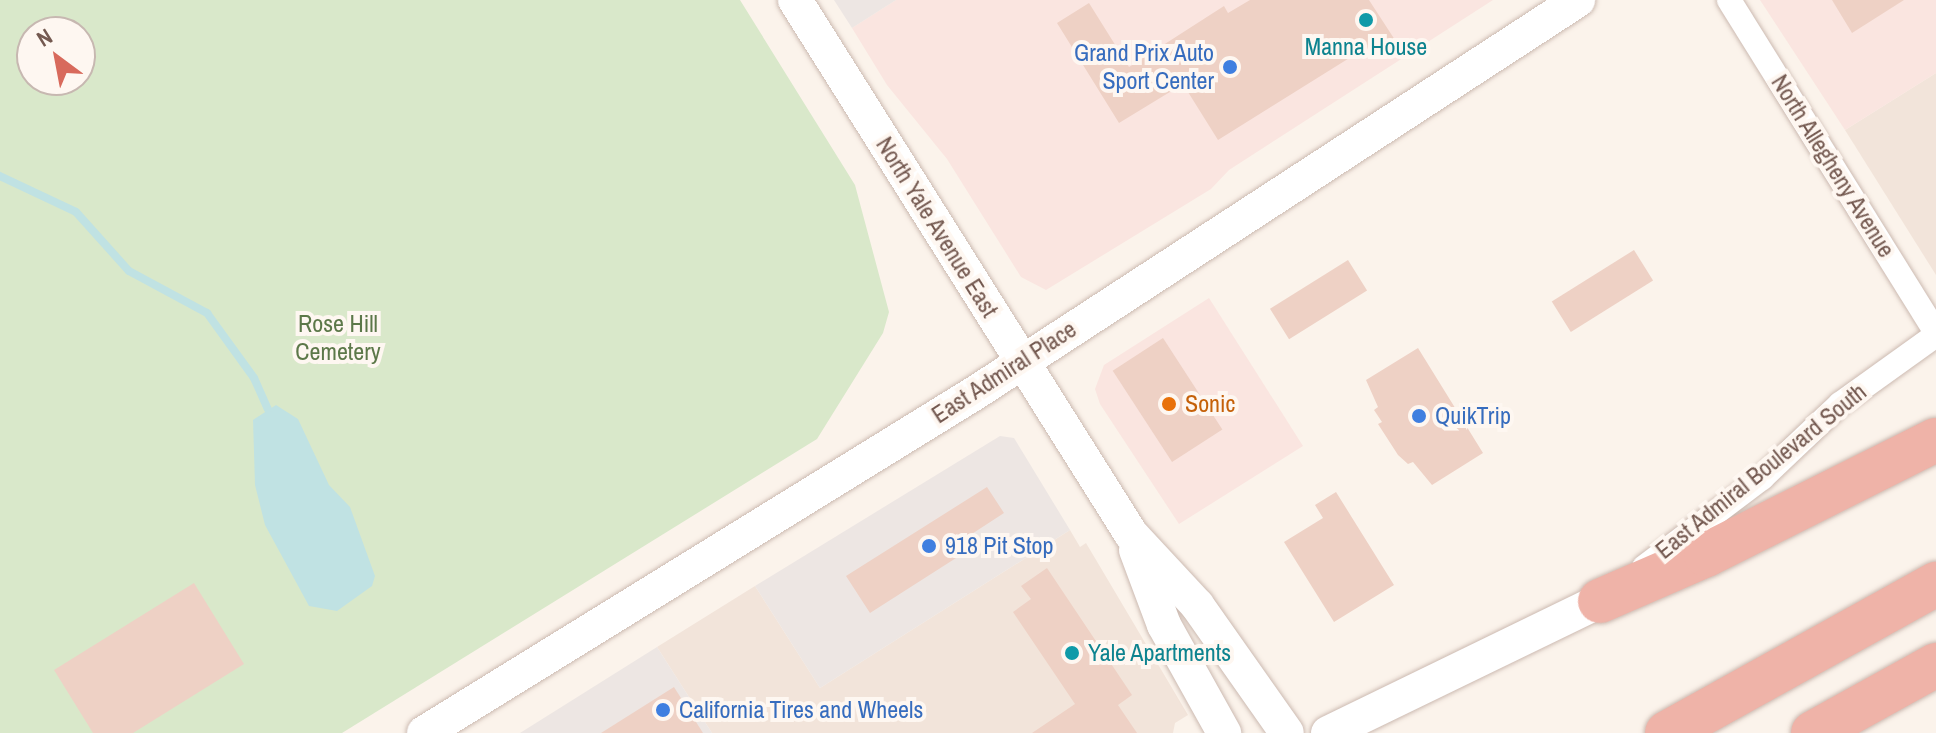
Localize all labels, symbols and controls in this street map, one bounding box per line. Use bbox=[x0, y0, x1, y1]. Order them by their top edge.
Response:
marker: Manna House bbox=[1357, 11, 1375, 29]
north arrow bbox=[16, 16, 96, 96]
text: N bbox=[31, 21, 58, 54]
place label: Manna House bbox=[1305, 33, 1427, 61]
place label: Grand Prix Auto Sport Center bbox=[1073, 39, 1214, 95]
marker: Grand Prix Auto Sport Center bbox=[1221, 58, 1239, 76]
street label: North Allegheny Avenue bbox=[1765, 69, 1901, 263]
street label: North Yale Avenue East bbox=[870, 131, 1004, 323]
park label: Rose Hill Cemetery bbox=[295, 310, 381, 366]
street label: East Admiral Place bbox=[926, 314, 1082, 430]
street label: East Admiral Boulevard South bbox=[1649, 377, 1873, 565]
place label: Sonic bbox=[1185, 390, 1235, 418]
marker: Sonic bbox=[1160, 395, 1178, 413]
place label: QuikTrip bbox=[1435, 402, 1511, 430]
marker: QuikTrip bbox=[1410, 407, 1428, 425]
place label: 918 Pit Stop bbox=[945, 532, 1053, 560]
marker: 918 Pit Stop bbox=[920, 537, 938, 555]
place label: Yale Apartments bbox=[1088, 639, 1232, 667]
marker: Yale Apartments bbox=[1063, 644, 1081, 662]
place label: California Tires and Wheels bbox=[679, 696, 924, 724]
marker: California Tires and Wheels bbox=[654, 701, 672, 719]

